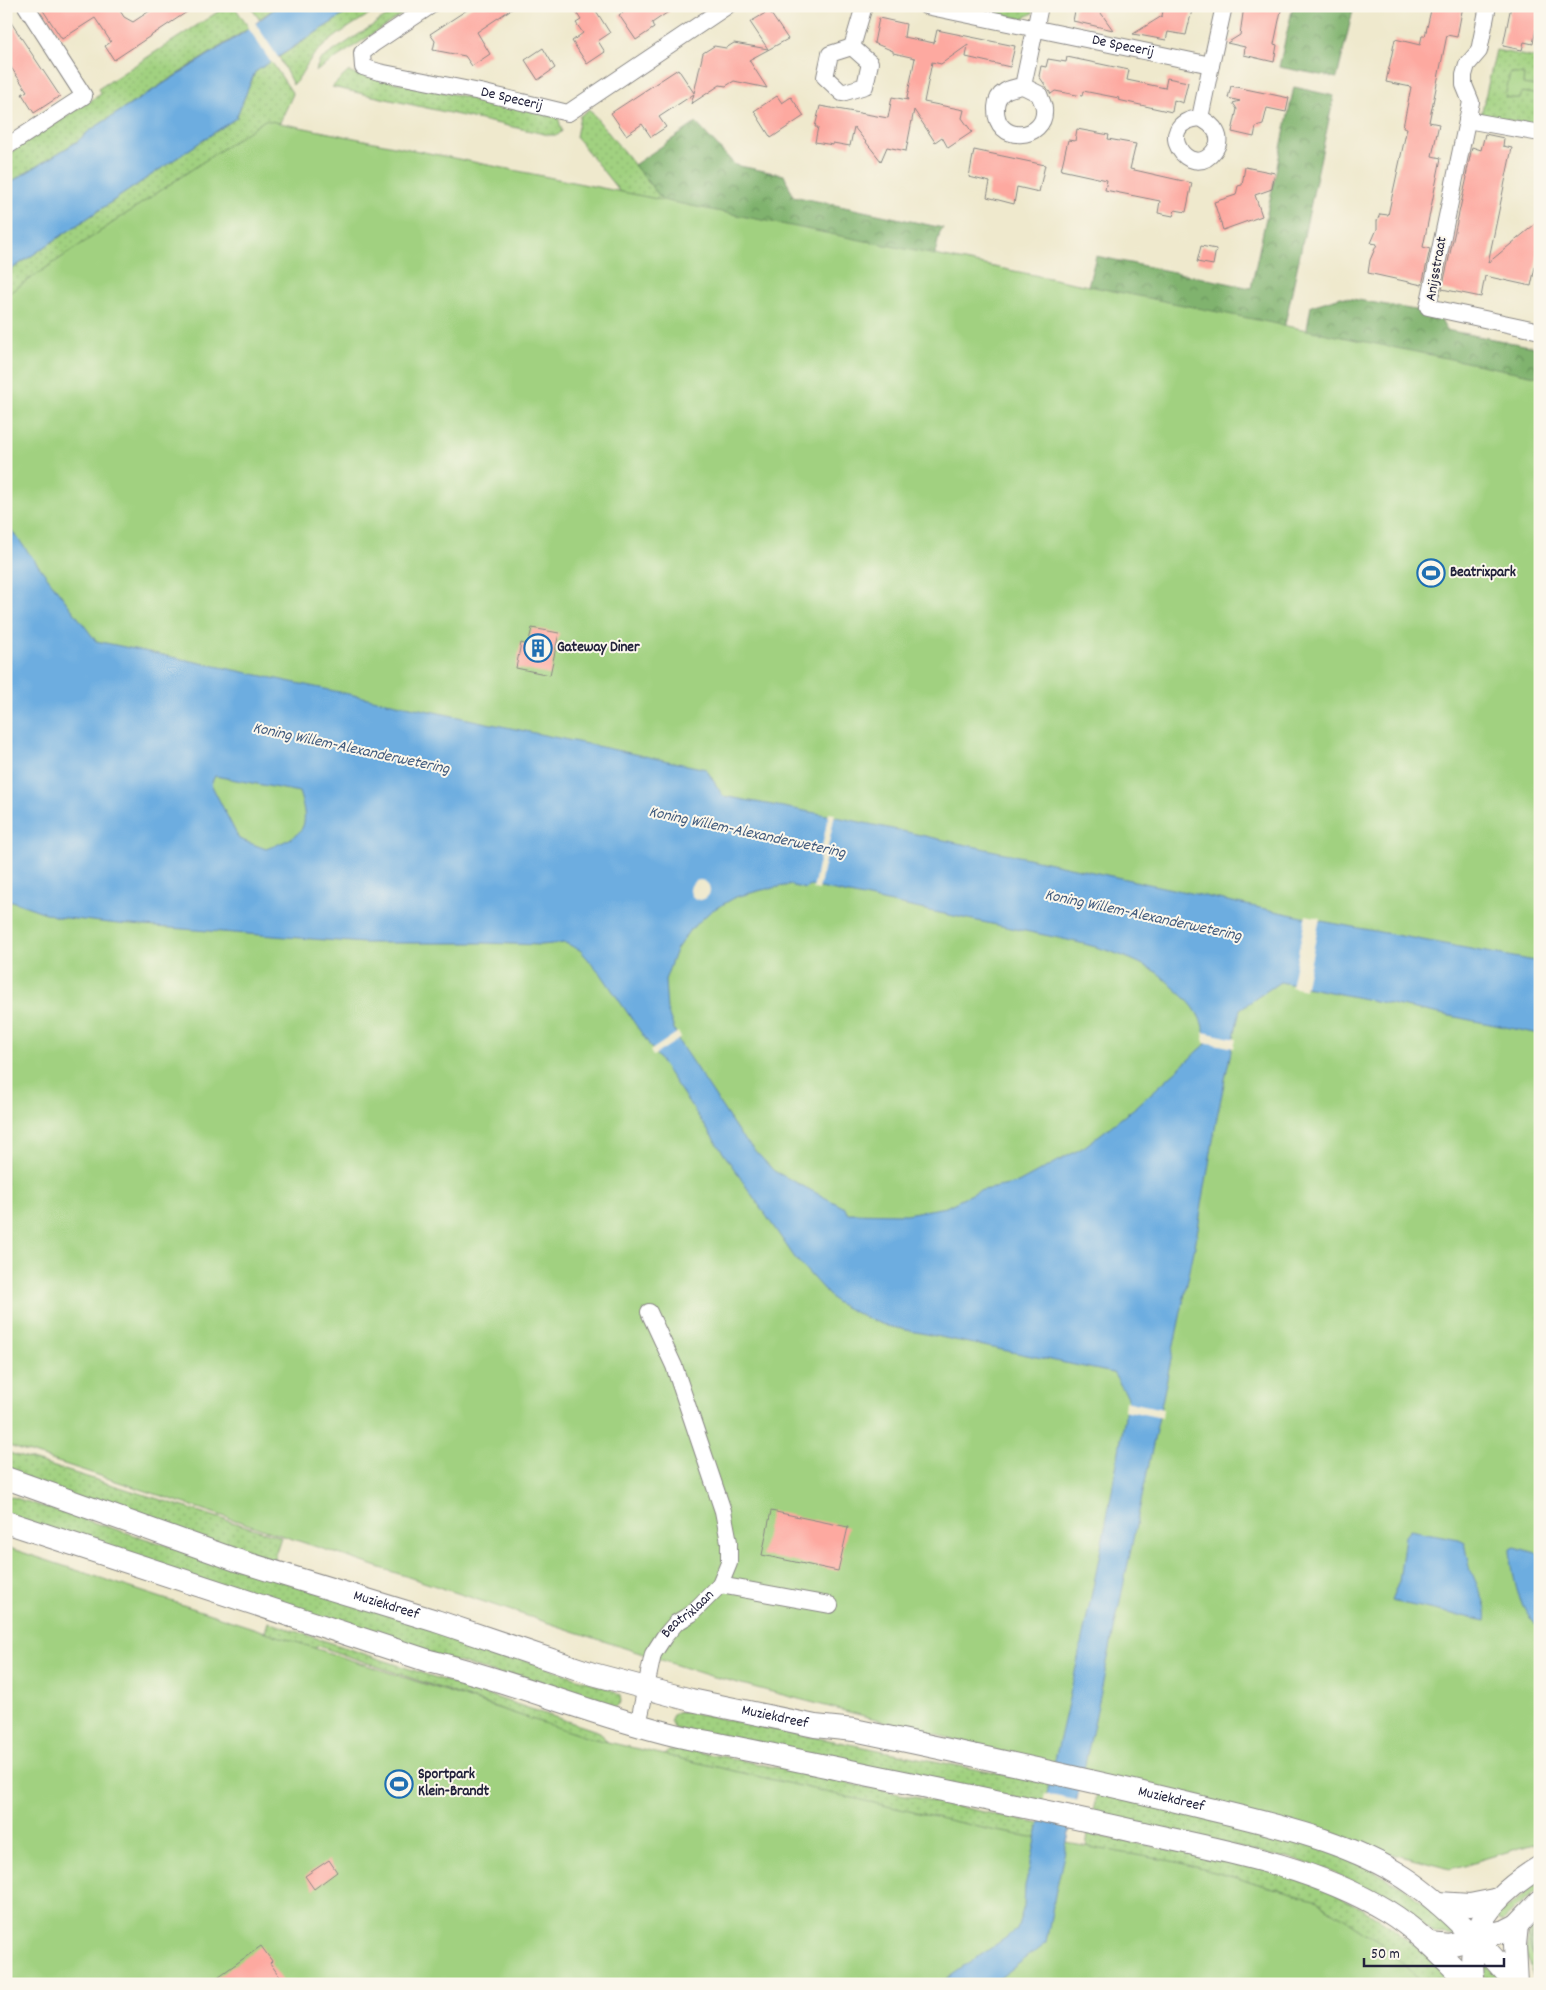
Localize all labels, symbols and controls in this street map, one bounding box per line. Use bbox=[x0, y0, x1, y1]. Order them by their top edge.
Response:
street label: De Specerij bbox=[1090, 30, 1156, 64]
street label: De Specerij bbox=[479, 82, 545, 118]
street label: Anijsstraat bbox=[1421, 235, 1454, 303]
sports icon: Beatrixpark bbox=[1416, 558, 1446, 588]
place label: Beatrixpark bbox=[1450, 562, 1516, 584]
building icon: Gateway Diner bbox=[523, 633, 553, 663]
place label: Gateway Diner bbox=[557, 637, 640, 659]
water label: Koning Willem-Alexanderwetering bbox=[251, 717, 452, 781]
water label: Koning Willem-Alexanderwetering bbox=[647, 801, 848, 865]
water label: Koning Willem-Alexanderwetering bbox=[1043, 884, 1244, 948]
street label: Muziekdreef bbox=[350, 1585, 422, 1626]
street label: Beatrixlaan bbox=[656, 1585, 720, 1644]
street label: Muziekdreef bbox=[739, 1700, 811, 1735]
place label: Sportpark Klein-Brandt bbox=[418, 1764, 490, 1803]
sports icon: Sportpark Klein-Brandt bbox=[384, 1769, 414, 1799]
street label: Muziekdreef bbox=[1136, 1781, 1207, 1819]
scale bar bbox=[1364, 1935, 1504, 1967]
text: 50 m bbox=[1371, 1944, 1400, 1966]

